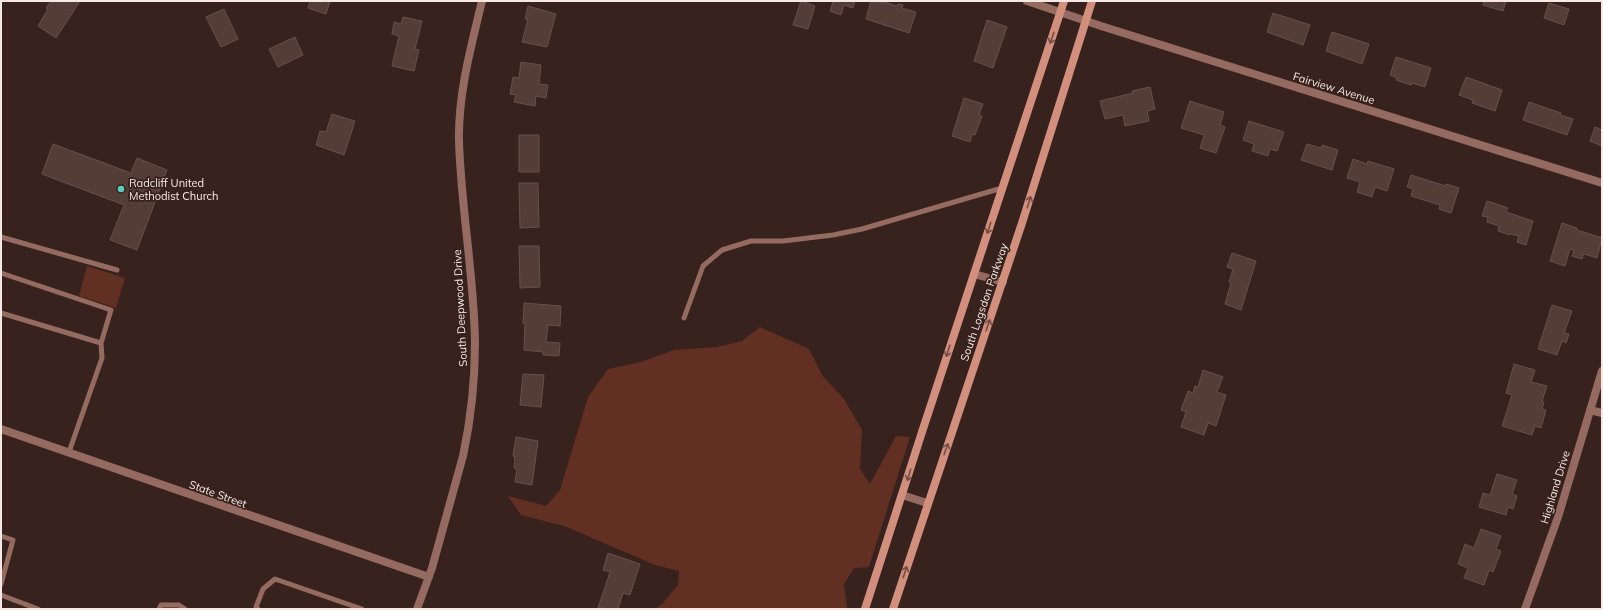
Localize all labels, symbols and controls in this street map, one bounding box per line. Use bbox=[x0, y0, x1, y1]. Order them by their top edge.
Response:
one-way arrow bbox=[1048, 31, 1055, 44]
street label: Fairview Avenue bbox=[1291, 69, 1377, 107]
place label: Radcliff United Methodist Church bbox=[129, 176, 218, 203]
marker: Radcliff United Methodist Church bbox=[116, 184, 126, 194]
one-way arrow bbox=[1026, 196, 1033, 209]
one-way arrow bbox=[985, 221, 992, 234]
street label: South Logsdon Parkway bbox=[957, 241, 1011, 363]
street label: South Deepwood Drive bbox=[450, 249, 470, 367]
one-way arrow bbox=[985, 319, 992, 332]
one-way arrow bbox=[944, 345, 951, 358]
one-way arrow bbox=[943, 442, 950, 455]
street label: Highland Drive bbox=[1537, 449, 1573, 525]
one-way arrow bbox=[904, 469, 912, 481]
street label: State Street bbox=[187, 477, 249, 511]
one-way arrow bbox=[902, 566, 909, 579]

